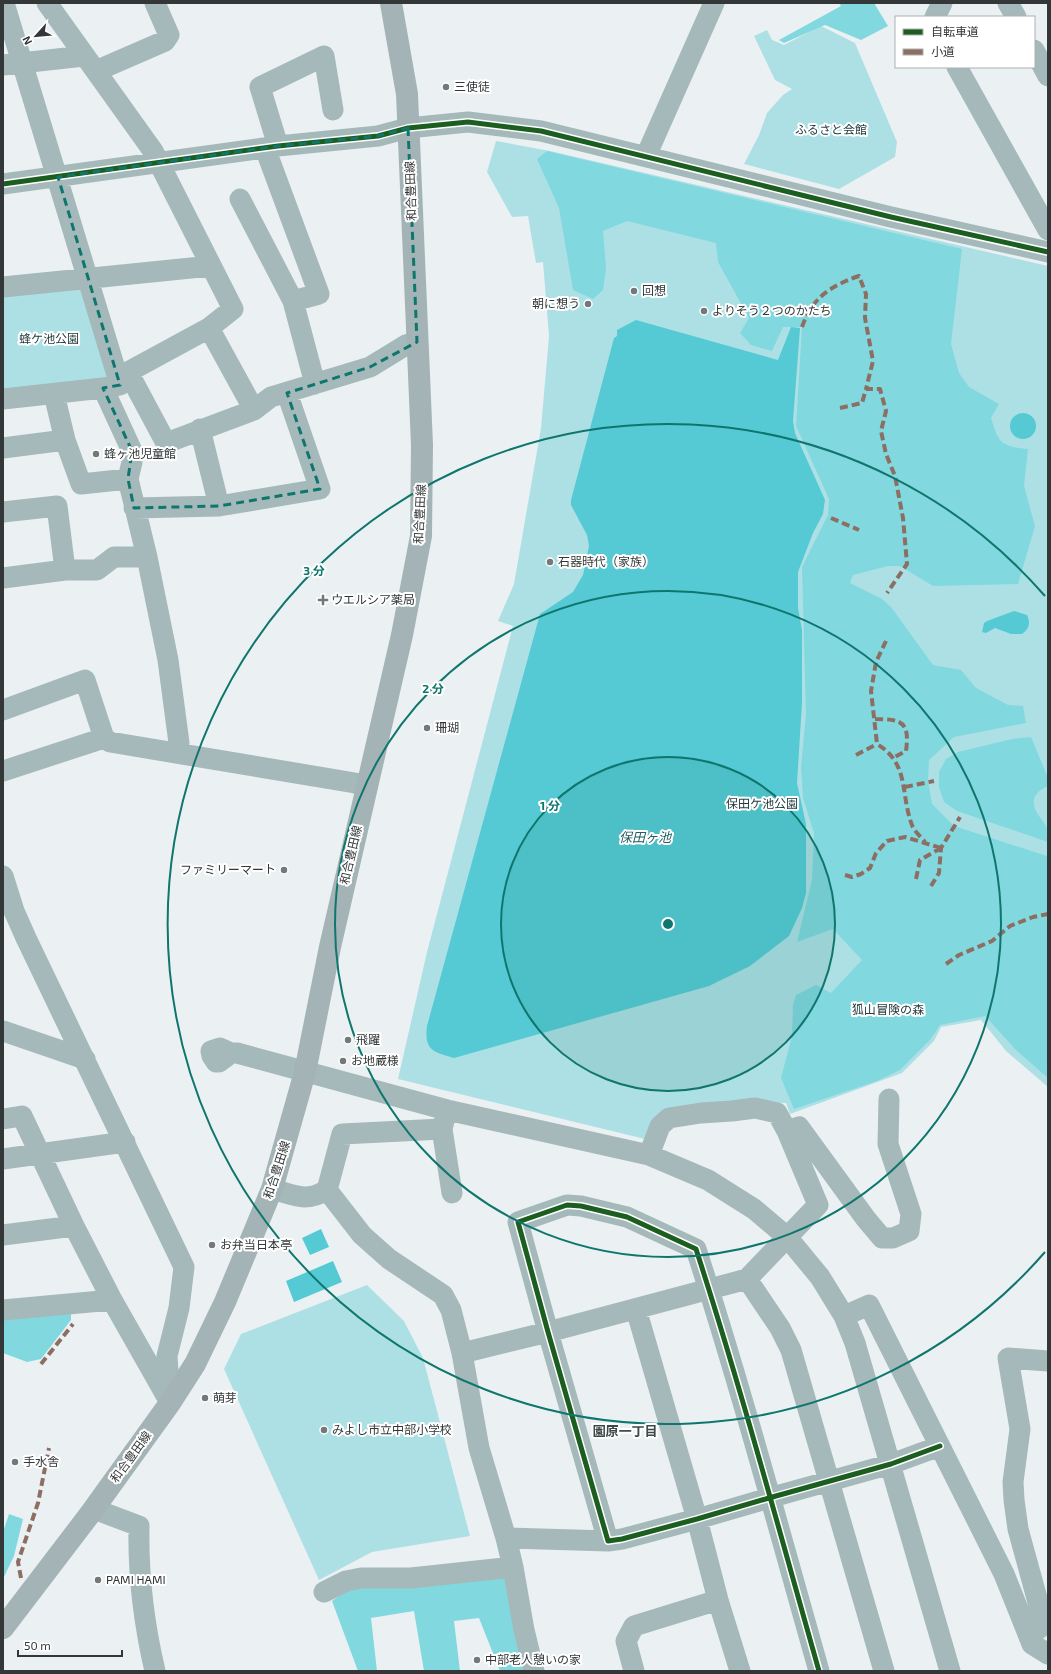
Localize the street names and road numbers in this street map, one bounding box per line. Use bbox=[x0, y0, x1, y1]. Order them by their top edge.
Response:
street label: 和合豊田線 bbox=[402, 161, 418, 221]
street label: 和合豊田線 bbox=[410, 484, 428, 544]
street label: 和合豊田線 bbox=[336, 824, 364, 886]
street label: 和合豊田線 bbox=[260, 1139, 292, 1200]
street label: 和合豊田線 bbox=[107, 1428, 153, 1485]

